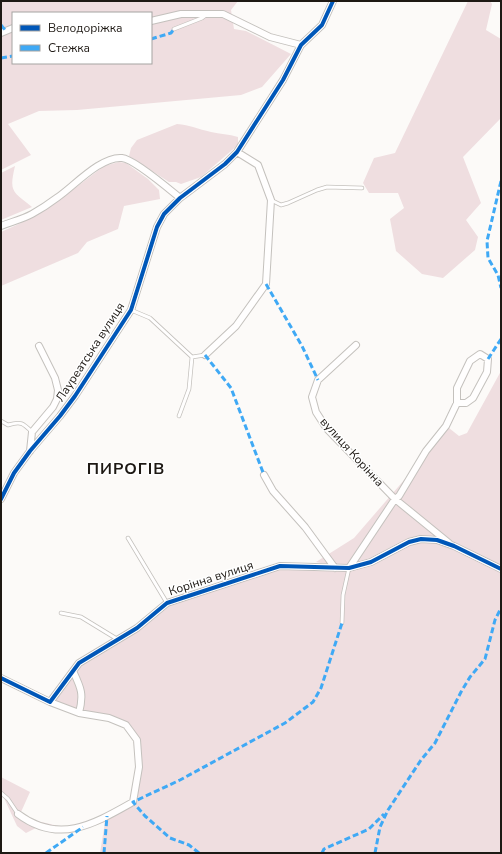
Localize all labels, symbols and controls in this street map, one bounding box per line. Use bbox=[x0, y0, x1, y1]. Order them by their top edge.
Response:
legend bbox=[12, 12, 152, 64]
text: Велодоріжка bbox=[48, 20, 122, 36]
text: Стежка bbox=[48, 40, 90, 56]
street label: Лауреатська вулиця bbox=[52, 299, 128, 405]
street label: вулиця Корінна bbox=[317, 414, 387, 490]
district label: ПИРОГІВ bbox=[87, 458, 165, 480]
street label: Корінна вулиця bbox=[167, 557, 255, 599]

